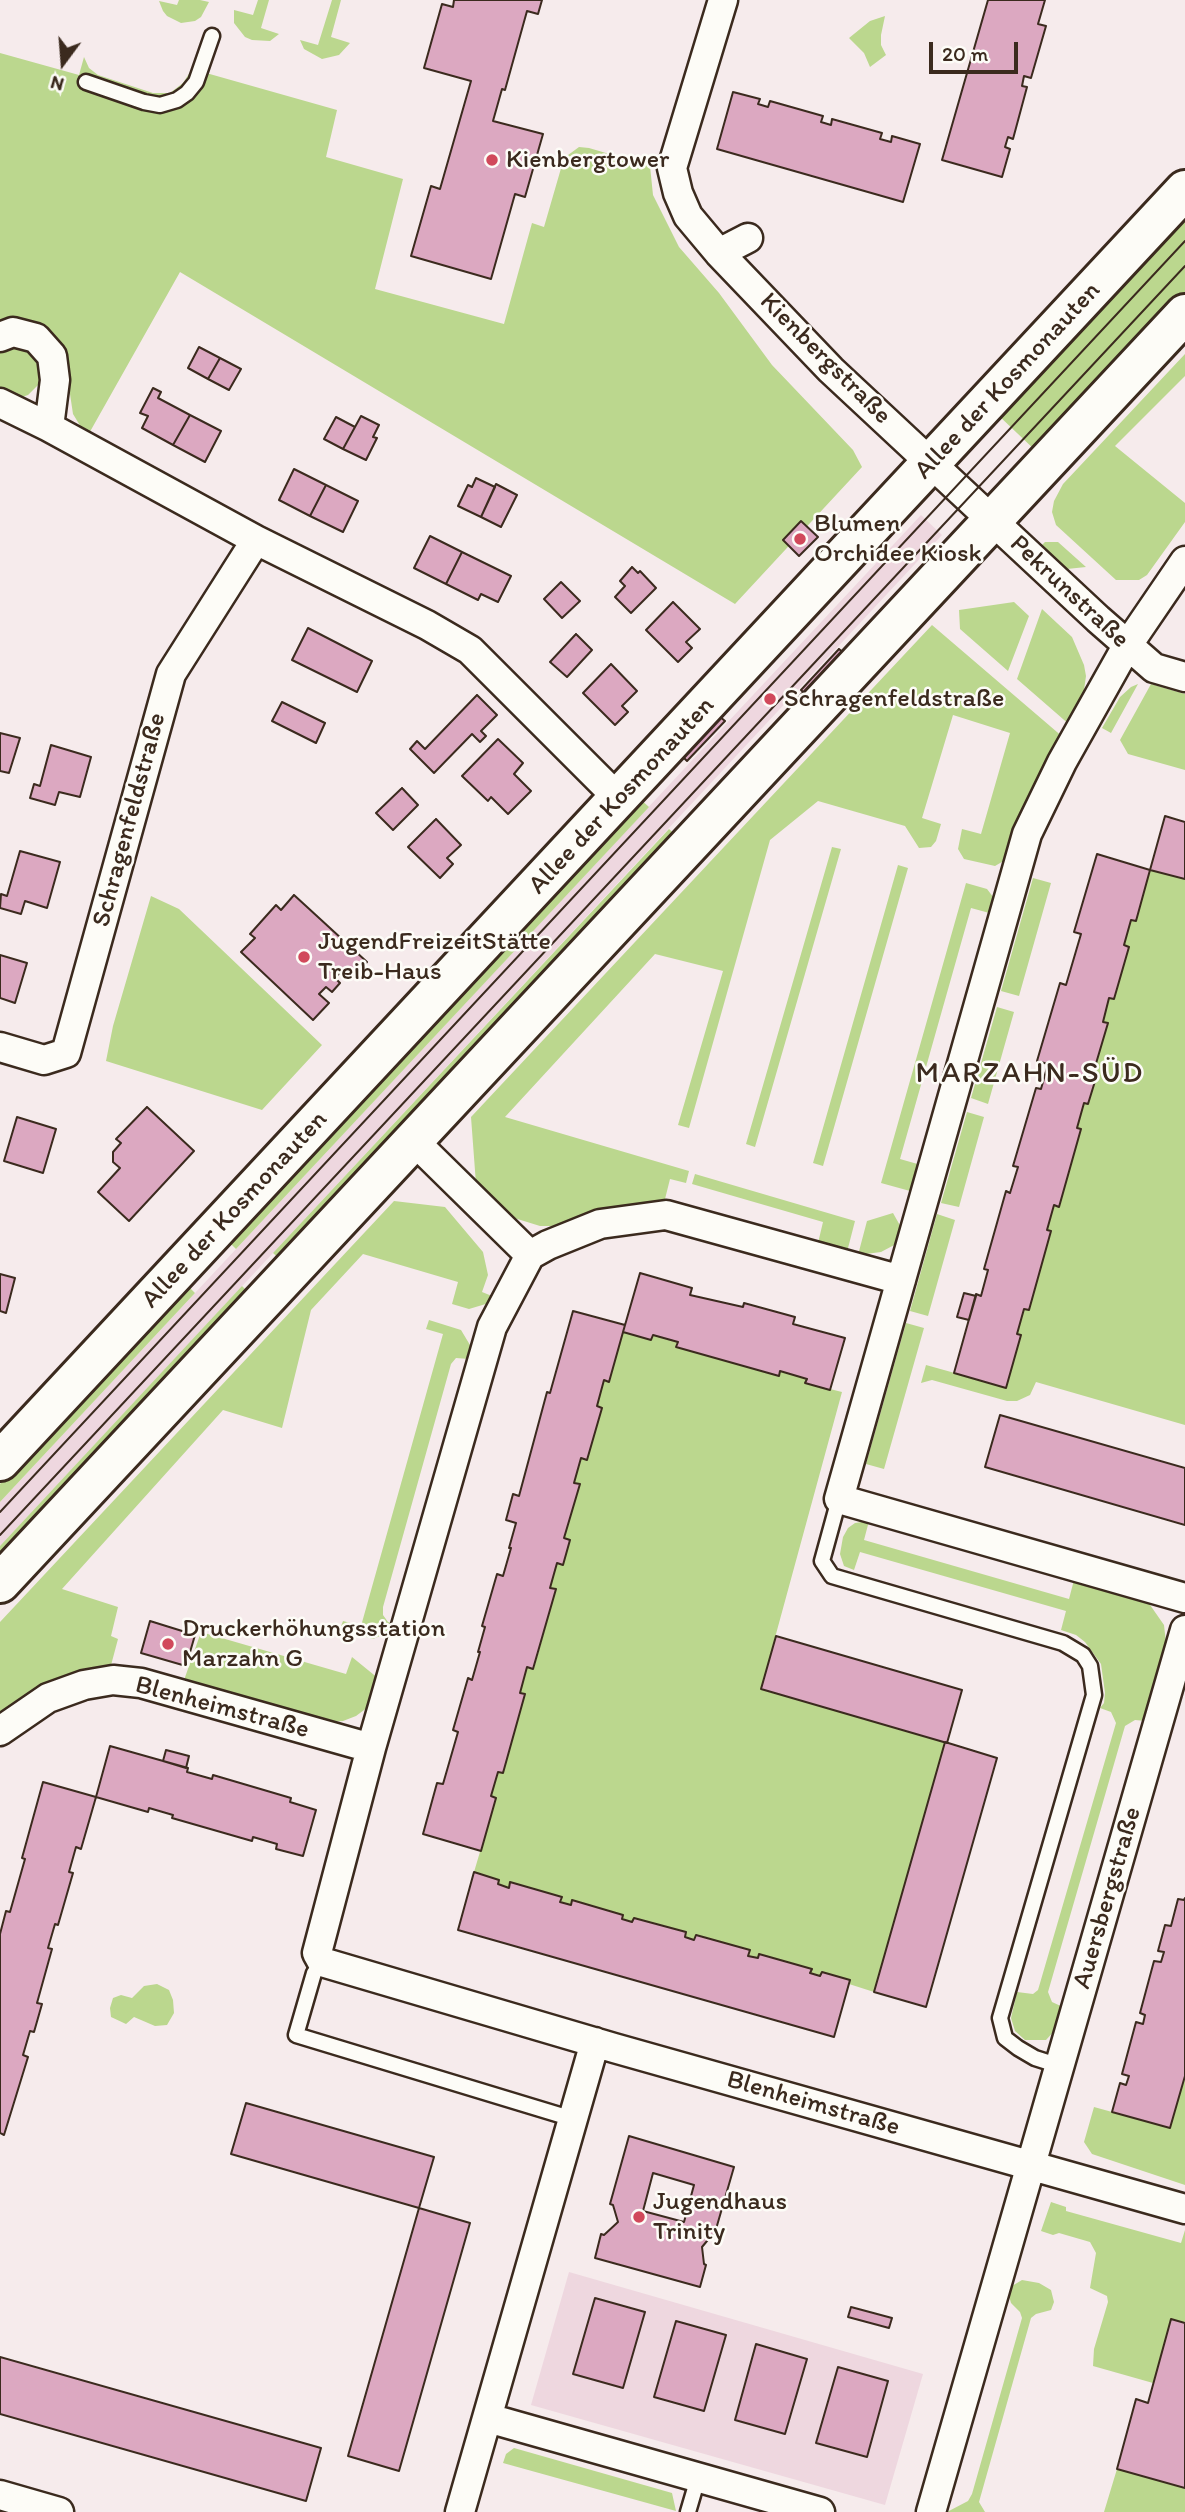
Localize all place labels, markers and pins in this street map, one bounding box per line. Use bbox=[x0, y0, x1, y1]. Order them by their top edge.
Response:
place label: Kienbergtower bbox=[506, 144, 669, 176]
marker: Kienbergtower bbox=[484, 152, 500, 168]
place label: Blumen Orchidee Kiosk bbox=[814, 508, 982, 570]
marker: Blumen Orchidee Kiosk bbox=[792, 531, 808, 547]
place label: Schragenfeldstraße bbox=[784, 683, 1004, 715]
marker: Schragenfeldstraße bbox=[762, 691, 778, 707]
place label: JugendFreizeitStätte Treib-Haus bbox=[318, 926, 551, 988]
marker: JugendFreizeitStätte Treib-Haus bbox=[296, 949, 312, 965]
place label: Druckerhöhungsstation Marzahn G bbox=[182, 1613, 446, 1674]
marker: Druckerhöhungsstation Marzahn G bbox=[160, 1636, 176, 1652]
place label: Jugendhaus Trinity bbox=[653, 2186, 787, 2248]
marker: Jugendhaus Trinity bbox=[631, 2209, 647, 2225]

